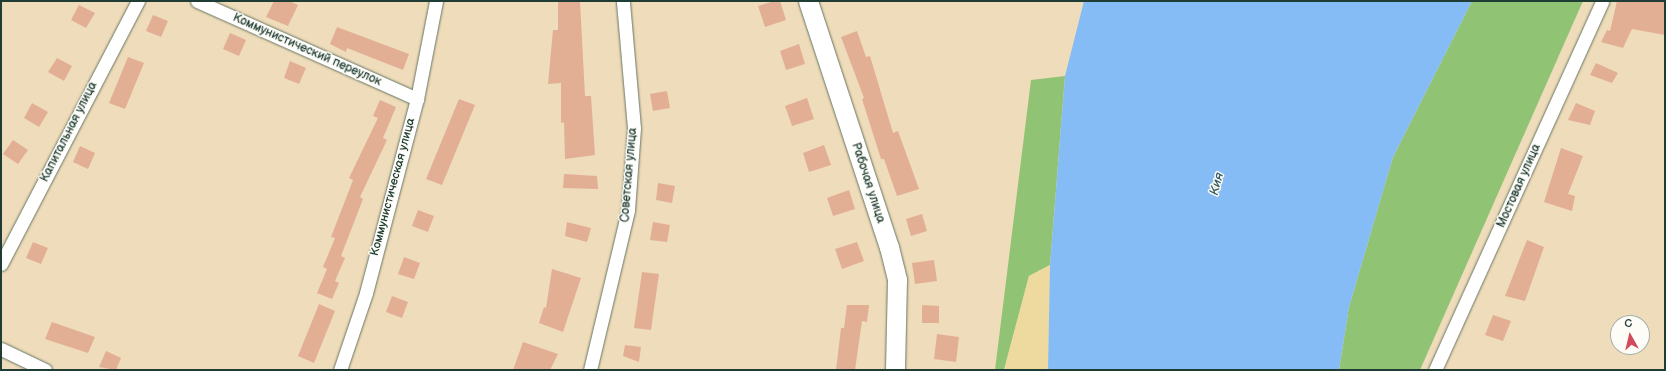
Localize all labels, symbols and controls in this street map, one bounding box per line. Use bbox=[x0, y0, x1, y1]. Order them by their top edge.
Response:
street label: Коммунистический переулок bbox=[231, 11, 383, 89]
street label: Капитальная улица bbox=[37, 79, 101, 185]
street label: Коммунистическая улица bbox=[368, 116, 418, 258]
street label: Советская улица bbox=[618, 127, 640, 223]
street label: Рабочая улица bbox=[848, 141, 888, 225]
street label: Мостовая улица bbox=[1494, 142, 1544, 230]
water label: Кия bbox=[1207, 171, 1227, 197]
north arrow bbox=[1610, 315, 1650, 355]
text: С bbox=[1624, 317, 1633, 331]

